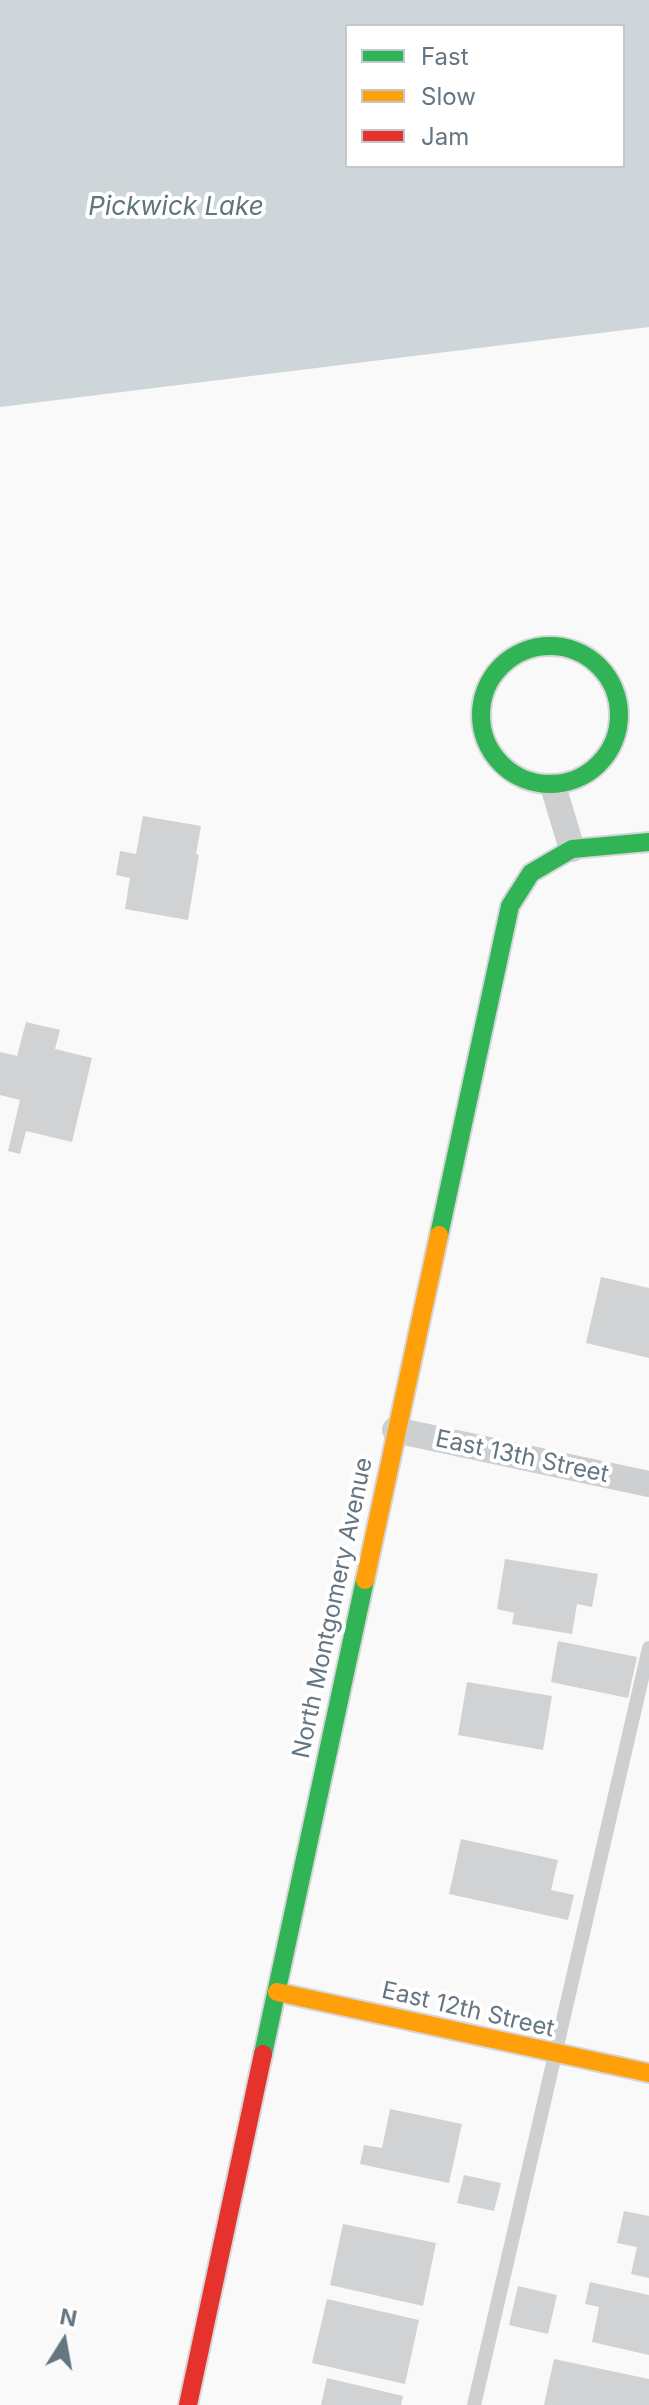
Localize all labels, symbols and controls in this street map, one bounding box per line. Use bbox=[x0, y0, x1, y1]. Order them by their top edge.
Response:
legend bbox=[345, 24, 625, 168]
text: Fast bbox=[421, 42, 469, 71]
text: Slow bbox=[421, 82, 476, 111]
text: Jam bbox=[421, 122, 469, 151]
water label: Pickwick Lake bbox=[88, 191, 264, 223]
street label: East 13th Street bbox=[433, 1425, 611, 1489]
street label: North Montgomery Avenue bbox=[287, 1455, 379, 1761]
street label: East 12th Street bbox=[379, 1976, 557, 2044]
north arrow bbox=[24, 2301, 104, 2381]
text: N bbox=[58, 2303, 79, 2332]

